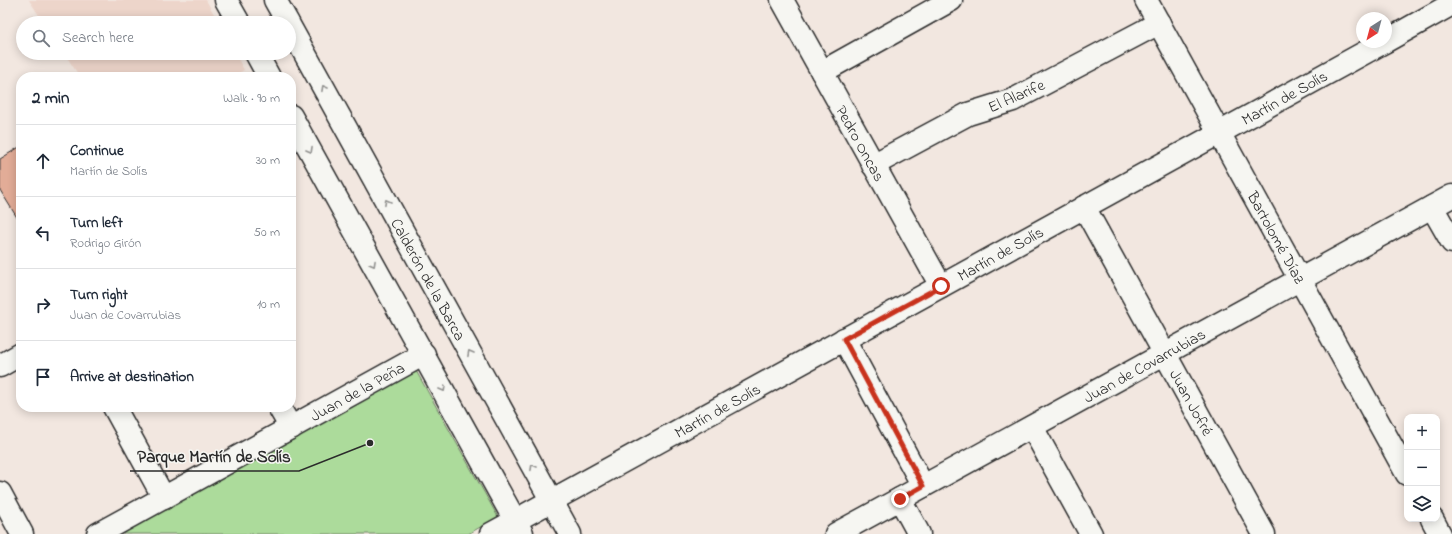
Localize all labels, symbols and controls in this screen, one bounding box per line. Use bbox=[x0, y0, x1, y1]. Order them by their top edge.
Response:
north arrow bbox=[1356, 12, 1392, 48]
search box bbox=[16, 16, 296, 60]
icon: search bbox=[30, 27, 52, 49]
text: Search here bbox=[62, 27, 134, 49]
street label: Martín de Solís bbox=[1237, 65, 1333, 132]
street label: El Alarife bbox=[985, 73, 1050, 120]
one-way arrow bbox=[321, 85, 329, 92]
text: 2 min bbox=[32, 86, 69, 111]
text: Walk · 90 m bbox=[223, 89, 280, 108]
street label: Pedro Oncas bbox=[828, 101, 890, 187]
text: Continue bbox=[70, 140, 124, 162]
one-way arrow bbox=[305, 146, 313, 153]
icon: ahead bbox=[32, 150, 54, 172]
text: 30 m bbox=[256, 151, 280, 170]
text: Martín de Solís bbox=[70, 162, 148, 181]
street label: Bartolomé Díaz bbox=[1240, 187, 1311, 289]
one-way arrow bbox=[384, 199, 391, 206]
text: Turn left bbox=[70, 212, 123, 234]
street label: Calderón de la Barca bbox=[384, 214, 471, 346]
street label: Martín de Solís bbox=[953, 221, 1049, 288]
icon: left bbox=[32, 222, 54, 244]
text: 50 m bbox=[254, 223, 280, 242]
text: Rodrigo Girón bbox=[70, 234, 141, 253]
one-way arrow bbox=[369, 259, 376, 267]
route start bbox=[932, 277, 950, 295]
text: Turn right bbox=[70, 284, 128, 306]
icon: right bbox=[32, 294, 54, 316]
text: 10 m bbox=[257, 295, 280, 314]
text: Juan de Covarrubias bbox=[70, 306, 181, 325]
street label: Juan de Covarrubias bbox=[1079, 323, 1211, 410]
one-way arrow bbox=[467, 350, 475, 357]
street label: Juan de la Peña bbox=[306, 357, 410, 429]
street label: Juan Jofré bbox=[1162, 365, 1219, 441]
icon: arrive bbox=[32, 366, 54, 388]
text: Arrive at destination bbox=[70, 366, 194, 388]
street label: Martín de Solís bbox=[670, 378, 766, 445]
one-way arrow bbox=[439, 385, 446, 393]
map controls bbox=[1404, 414, 1440, 522]
button: + bbox=[1404, 414, 1440, 450]
callout: Parque Martín de Solís bbox=[130, 442, 299, 471]
text: Parque Martín de Solís bbox=[137, 445, 291, 470]
button: − bbox=[1404, 450, 1440, 486]
one-way arrow bbox=[530, 463, 537, 471]
button: layers bbox=[1404, 486, 1440, 522]
route end bbox=[891, 490, 909, 508]

